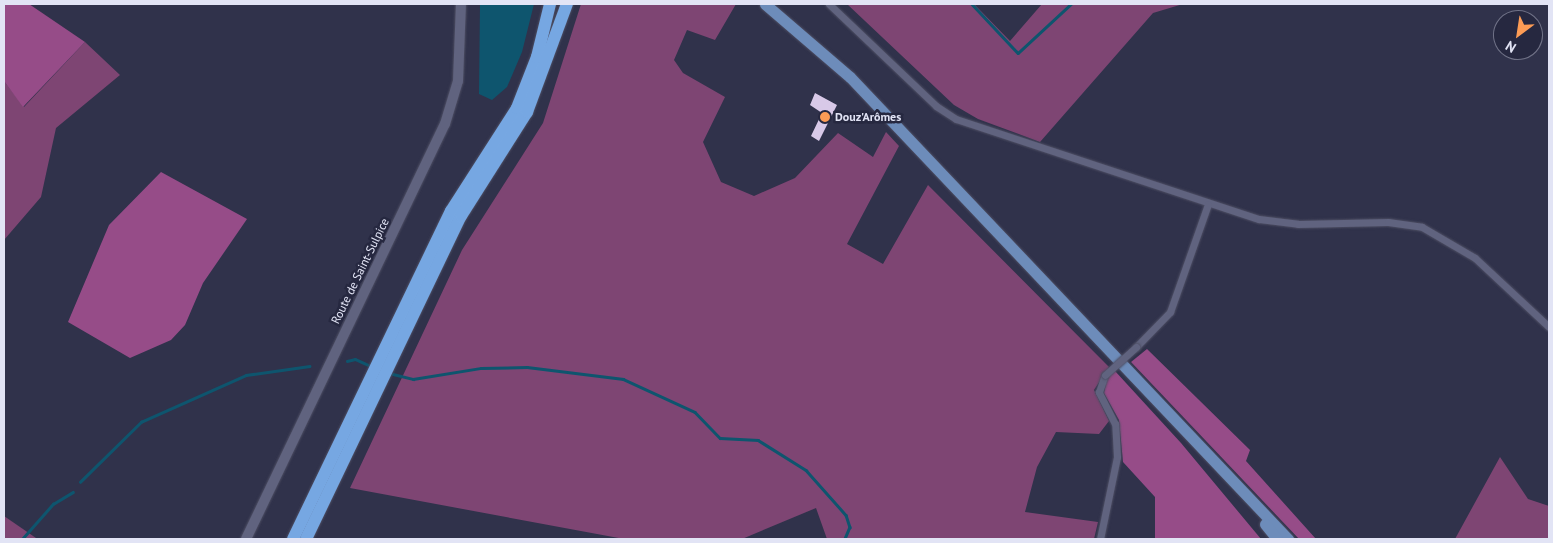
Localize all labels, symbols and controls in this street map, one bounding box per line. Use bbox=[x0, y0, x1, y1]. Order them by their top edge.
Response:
north arrow bbox=[1493, 10, 1543, 60]
text: N bbox=[1502, 37, 1519, 57]
place label: Douz'Arômes bbox=[835, 110, 901, 124]
marker: Douz'Arômes bbox=[819, 111, 831, 123]
street label: Route de Saint-Sulpice bbox=[328, 216, 392, 326]

